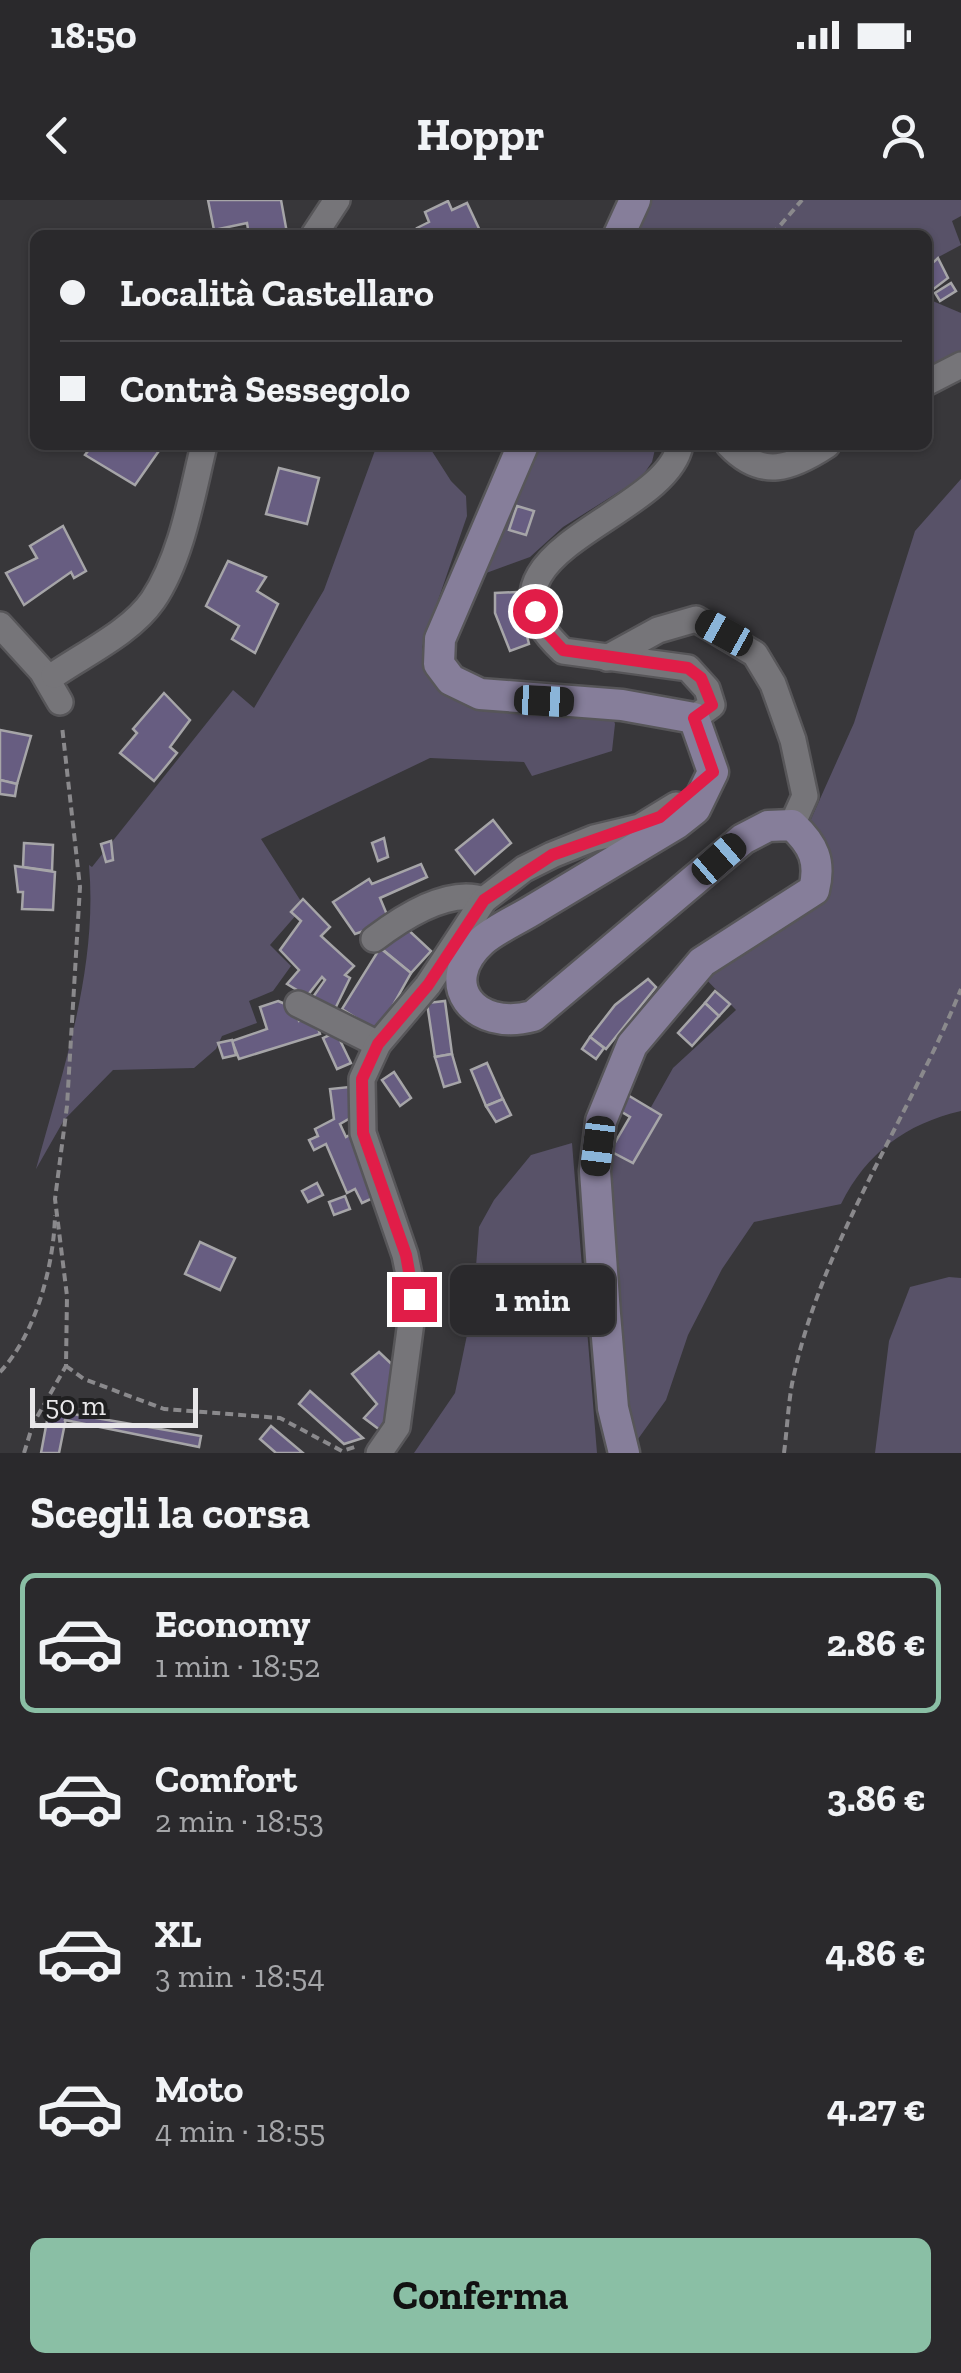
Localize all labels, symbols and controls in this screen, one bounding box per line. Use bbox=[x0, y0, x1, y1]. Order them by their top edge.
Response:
text: 18:50 bbox=[50, 12, 137, 58]
icon: back bbox=[30, 108, 85, 163]
text: Hoppr bbox=[416, 108, 545, 162]
icon: person bbox=[876, 108, 931, 163]
text: Località Castellaro bbox=[120, 270, 434, 316]
text: Contrà Sessegolo bbox=[120, 366, 410, 412]
route start bbox=[513, 589, 558, 634]
car bbox=[690, 605, 758, 661]
car bbox=[513, 684, 575, 718]
car bbox=[687, 828, 751, 890]
car bbox=[579, 1114, 617, 1178]
callout: 1 min bbox=[449, 1264, 614, 1334]
route end bbox=[392, 1277, 437, 1322]
text: 1 min bbox=[495, 1281, 570, 1319]
scale bar bbox=[30, 1383, 198, 1428]
text: 50 m bbox=[45, 1389, 106, 1422]
text: Scegli la corsa bbox=[30, 1486, 310, 1540]
icon: car bbox=[35, 1598, 125, 1688]
text: Economy bbox=[155, 1601, 310, 1647]
text: 2.86 € bbox=[826, 1620, 926, 1666]
text: 1 min · 18:52 bbox=[155, 1647, 321, 1685]
icon: car bbox=[35, 1753, 125, 1843]
text: Comfort bbox=[155, 1756, 297, 1802]
text: 3.86 € bbox=[827, 1775, 926, 1821]
text: 2 min · 18:53 bbox=[155, 1802, 324, 1840]
icon: car bbox=[35, 1908, 125, 1998]
text: XL bbox=[155, 1911, 202, 1957]
text: 4.86 € bbox=[825, 1930, 926, 1976]
text: 3 min · 18:54 bbox=[155, 1957, 325, 1995]
icon: car bbox=[35, 2063, 125, 2153]
text: Moto bbox=[155, 2066, 243, 2112]
text: 4.27 € bbox=[827, 2085, 926, 2131]
text: 4 min · 18:55 bbox=[155, 2112, 325, 2150]
button: Conferma bbox=[30, 2238, 931, 2353]

